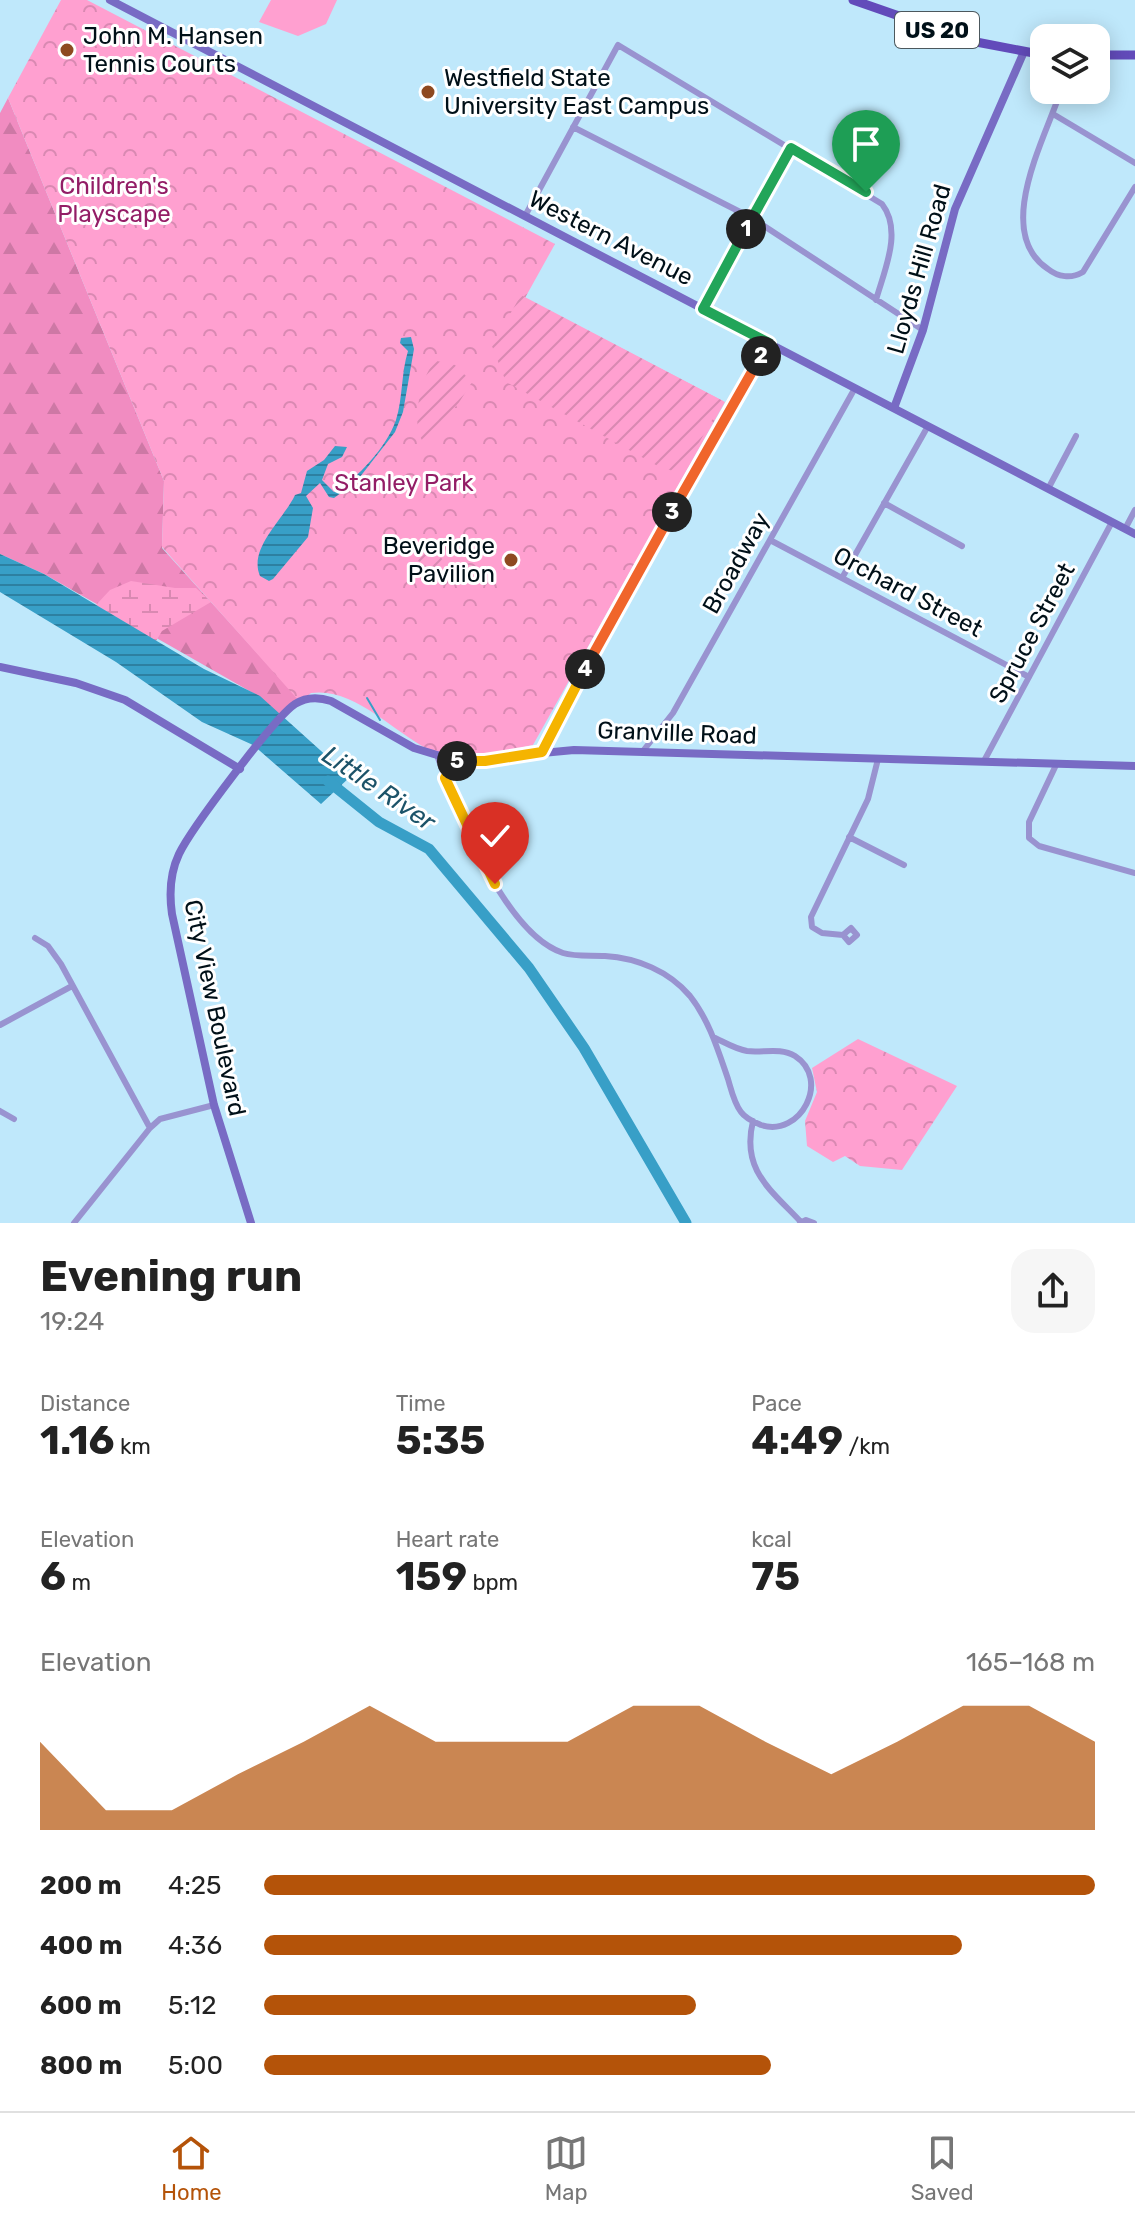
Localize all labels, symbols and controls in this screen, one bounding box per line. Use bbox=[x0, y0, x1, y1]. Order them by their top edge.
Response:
road number: US 20 bbox=[895, 12, 979, 48]
place label: John M. Hansen Tennis Courts bbox=[83, 22, 263, 78]
map controls bbox=[1030, 24, 1110, 104]
button: layers bbox=[1030, 24, 1110, 104]
marker: John M. Hansen Tennis Courts bbox=[58, 41, 76, 59]
place label: Westfield State University East Campus bbox=[444, 64, 709, 120]
marker: Westfield State University East Campus bbox=[419, 83, 437, 101]
pin bbox=[832, 110, 900, 192]
icon: arrive bbox=[844, 122, 888, 166]
park label: Children's Playscape bbox=[57, 172, 171, 228]
street label: Lloyds Hill Road bbox=[881, 181, 957, 357]
street label: Western Avenue bbox=[524, 185, 698, 291]
pin: 1 bbox=[726, 209, 766, 249]
text: 1 bbox=[741, 215, 751, 242]
pin: 2 bbox=[741, 336, 781, 376]
text: 2 bbox=[754, 342, 768, 369]
park label: Stanley Park bbox=[334, 469, 474, 497]
pin: 3 bbox=[652, 492, 692, 532]
text: 3 bbox=[665, 498, 679, 525]
street label: Broadway bbox=[697, 508, 775, 618]
place label: Beveridge Pavilion bbox=[383, 532, 495, 588]
street label: Orchard Street bbox=[829, 541, 987, 643]
marker: Beveridge Pavilion bbox=[502, 551, 520, 569]
street label: Spruce Street bbox=[983, 558, 1081, 708]
pin: 4 bbox=[565, 649, 605, 689]
text: 4 bbox=[577, 655, 593, 682]
street label: Granville Road bbox=[597, 716, 757, 750]
water label: Little River bbox=[316, 739, 442, 838]
pin: 5 bbox=[437, 741, 477, 781]
text: 5 bbox=[450, 747, 464, 774]
pin bbox=[461, 802, 529, 884]
icon: check bbox=[473, 814, 517, 858]
street label: City View Boulevard bbox=[178, 897, 252, 1119]
button: share bbox=[1011, 1249, 1095, 1333]
text: Evening run bbox=[40, 1250, 302, 1302]
text: 19:24 bbox=[40, 1306, 104, 1337]
text: Distance bbox=[40, 1390, 130, 1417]
text: Time bbox=[396, 1390, 446, 1417]
text: Pace bbox=[751, 1390, 802, 1417]
text: 1.16 bbox=[40, 1417, 115, 1464]
text: 5:35 bbox=[396, 1417, 485, 1464]
text: 4:49 bbox=[751, 1417, 843, 1464]
text: km bbox=[115, 1433, 151, 1460]
text: /km bbox=[843, 1433, 890, 1460]
text: Elevation bbox=[40, 1526, 134, 1553]
text: Heart rate bbox=[396, 1526, 499, 1553]
text: kcal bbox=[751, 1526, 792, 1553]
text: 6 bbox=[40, 1553, 66, 1600]
text: 159 bbox=[396, 1553, 467, 1600]
text: 75 bbox=[751, 1553, 800, 1600]
text: m bbox=[66, 1569, 91, 1596]
text: bpm bbox=[467, 1569, 518, 1596]
text: Elevation bbox=[40, 1647, 151, 1678]
text: 165–168 m bbox=[966, 1647, 1095, 1678]
text: 200 m bbox=[40, 1870, 122, 1901]
text: 4:25 bbox=[168, 1870, 222, 1901]
text: 400 m bbox=[40, 1930, 122, 1961]
text: 4:36 bbox=[168, 1930, 222, 1961]
text: 600 m bbox=[40, 1990, 122, 2021]
text: 5:12 bbox=[168, 1990, 217, 2021]
text: 800 m bbox=[40, 2050, 122, 2081]
text: 5:00 bbox=[168, 2050, 223, 2081]
tab: Home bbox=[161, 2131, 222, 2206]
tab: Map bbox=[544, 2131, 588, 2206]
tab: Saved bbox=[911, 2131, 974, 2206]

